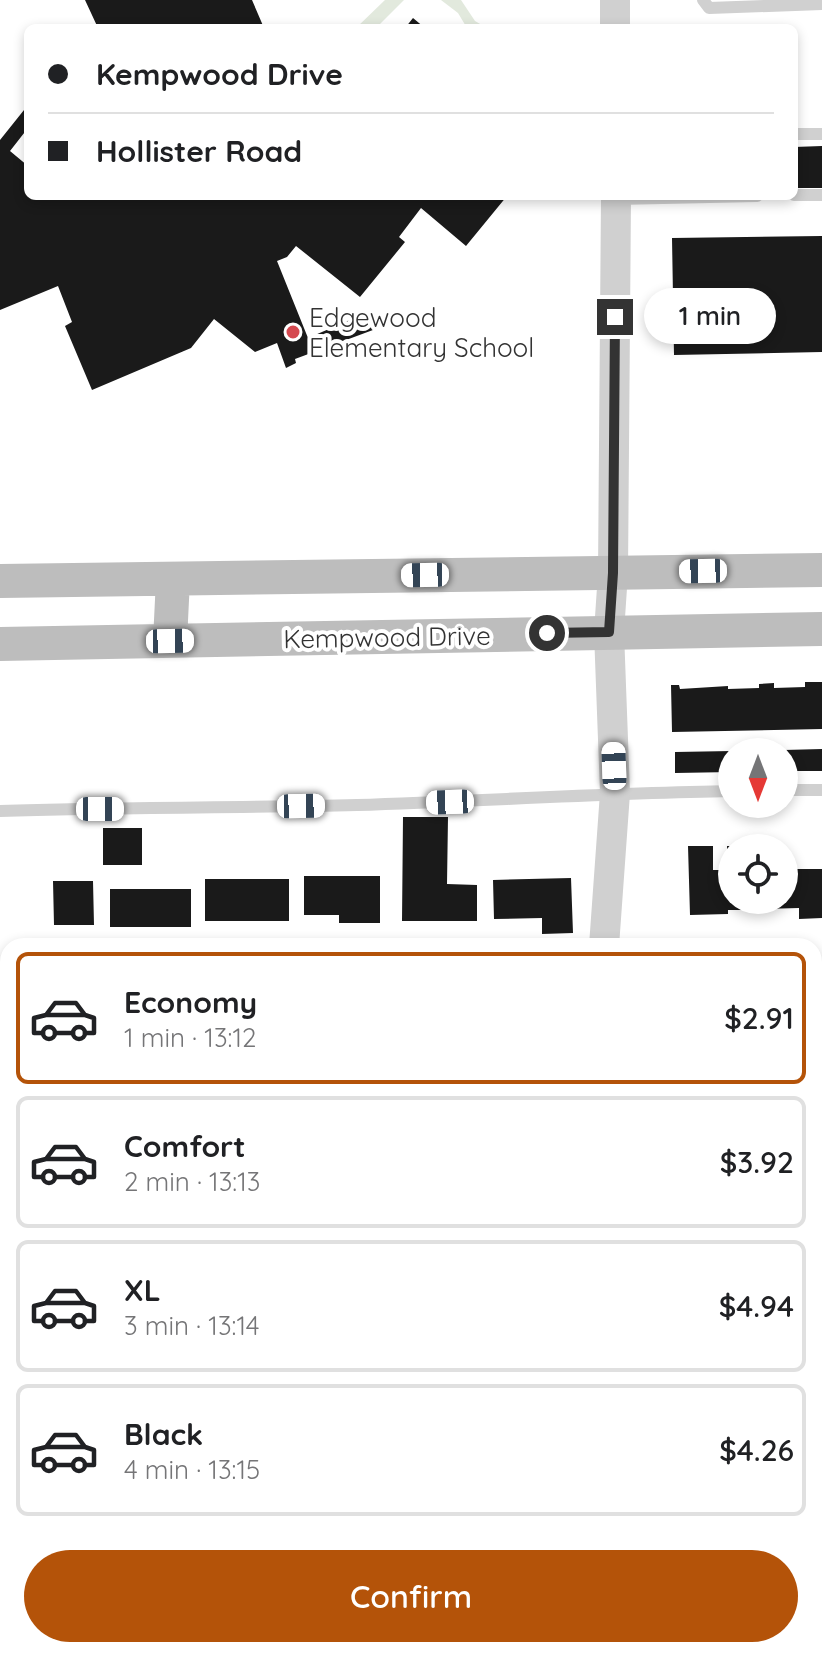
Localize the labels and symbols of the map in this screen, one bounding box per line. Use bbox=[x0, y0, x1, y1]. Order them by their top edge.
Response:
callout: 1 min bbox=[643, 289, 775, 345]
route end bbox=[597, 299, 633, 335]
place label: Edgewood Elementary School bbox=[309, 301, 534, 364]
marker: Edgewood Elementary School bbox=[284, 323, 302, 341]
car bbox=[679, 559, 727, 583]
car bbox=[401, 563, 449, 587]
route start bbox=[529, 615, 565, 651]
street label: Kempwood Drive bbox=[283, 619, 491, 655]
car bbox=[146, 629, 194, 653]
north arrow bbox=[718, 738, 798, 818]
car bbox=[601, 742, 627, 790]
car bbox=[426, 789, 474, 815]
car bbox=[277, 794, 325, 818]
car bbox=[76, 797, 124, 821]

